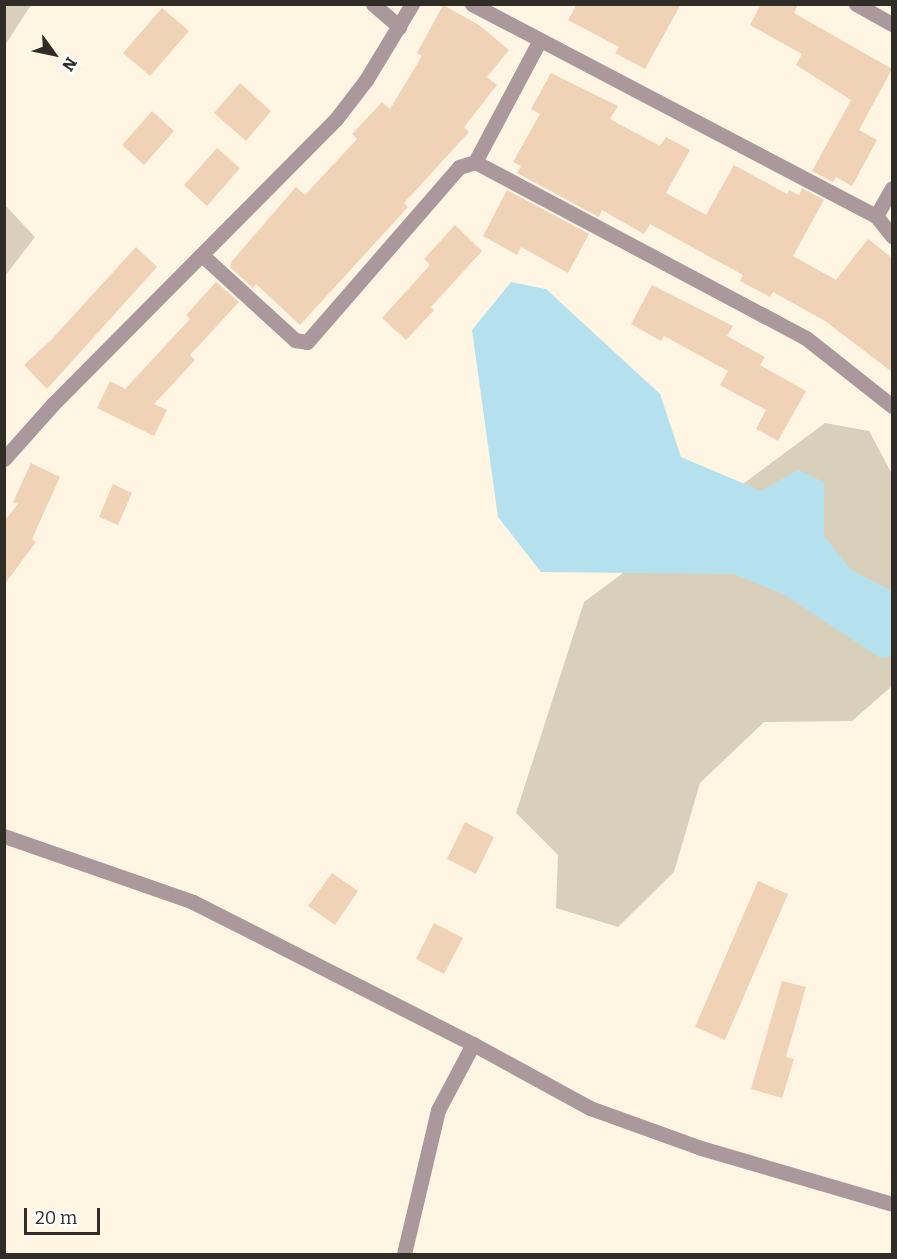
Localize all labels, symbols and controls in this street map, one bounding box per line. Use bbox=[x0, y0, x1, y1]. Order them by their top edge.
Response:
north arrow bbox=[24, 24, 84, 84]
text: N bbox=[58, 54, 81, 74]
scale bar bbox=[27, 1196, 104, 1234]
text: 20 m bbox=[35, 1207, 77, 1229]

